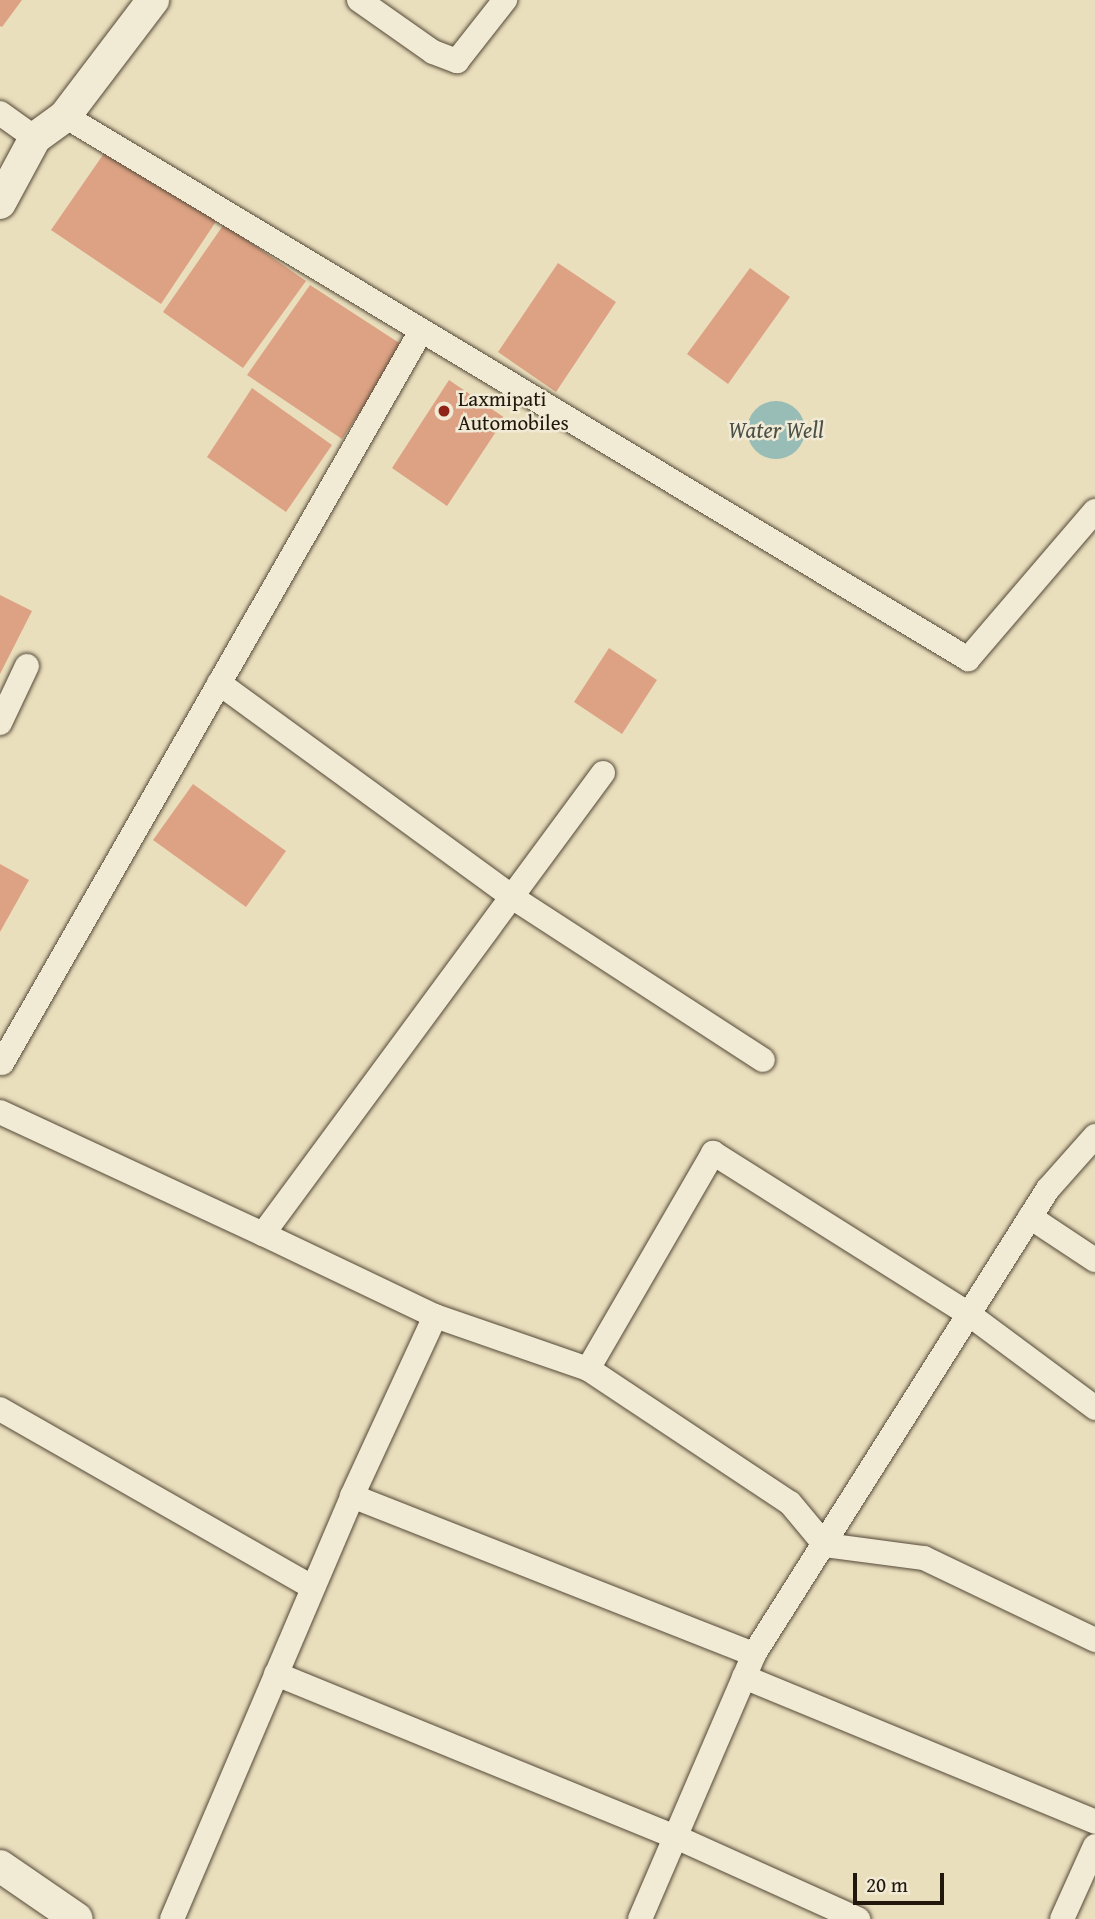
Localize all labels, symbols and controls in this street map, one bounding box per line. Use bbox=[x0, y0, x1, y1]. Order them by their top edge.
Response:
place label: Laxmipati Automobiles bbox=[458, 386, 569, 436]
marker: Laxmipati Automobiles bbox=[436, 403, 452, 419]
water label: Water Well bbox=[728, 416, 824, 444]
scale bar bbox=[857, 1860, 948, 1904]
text: 20 m bbox=[866, 1869, 908, 1900]

